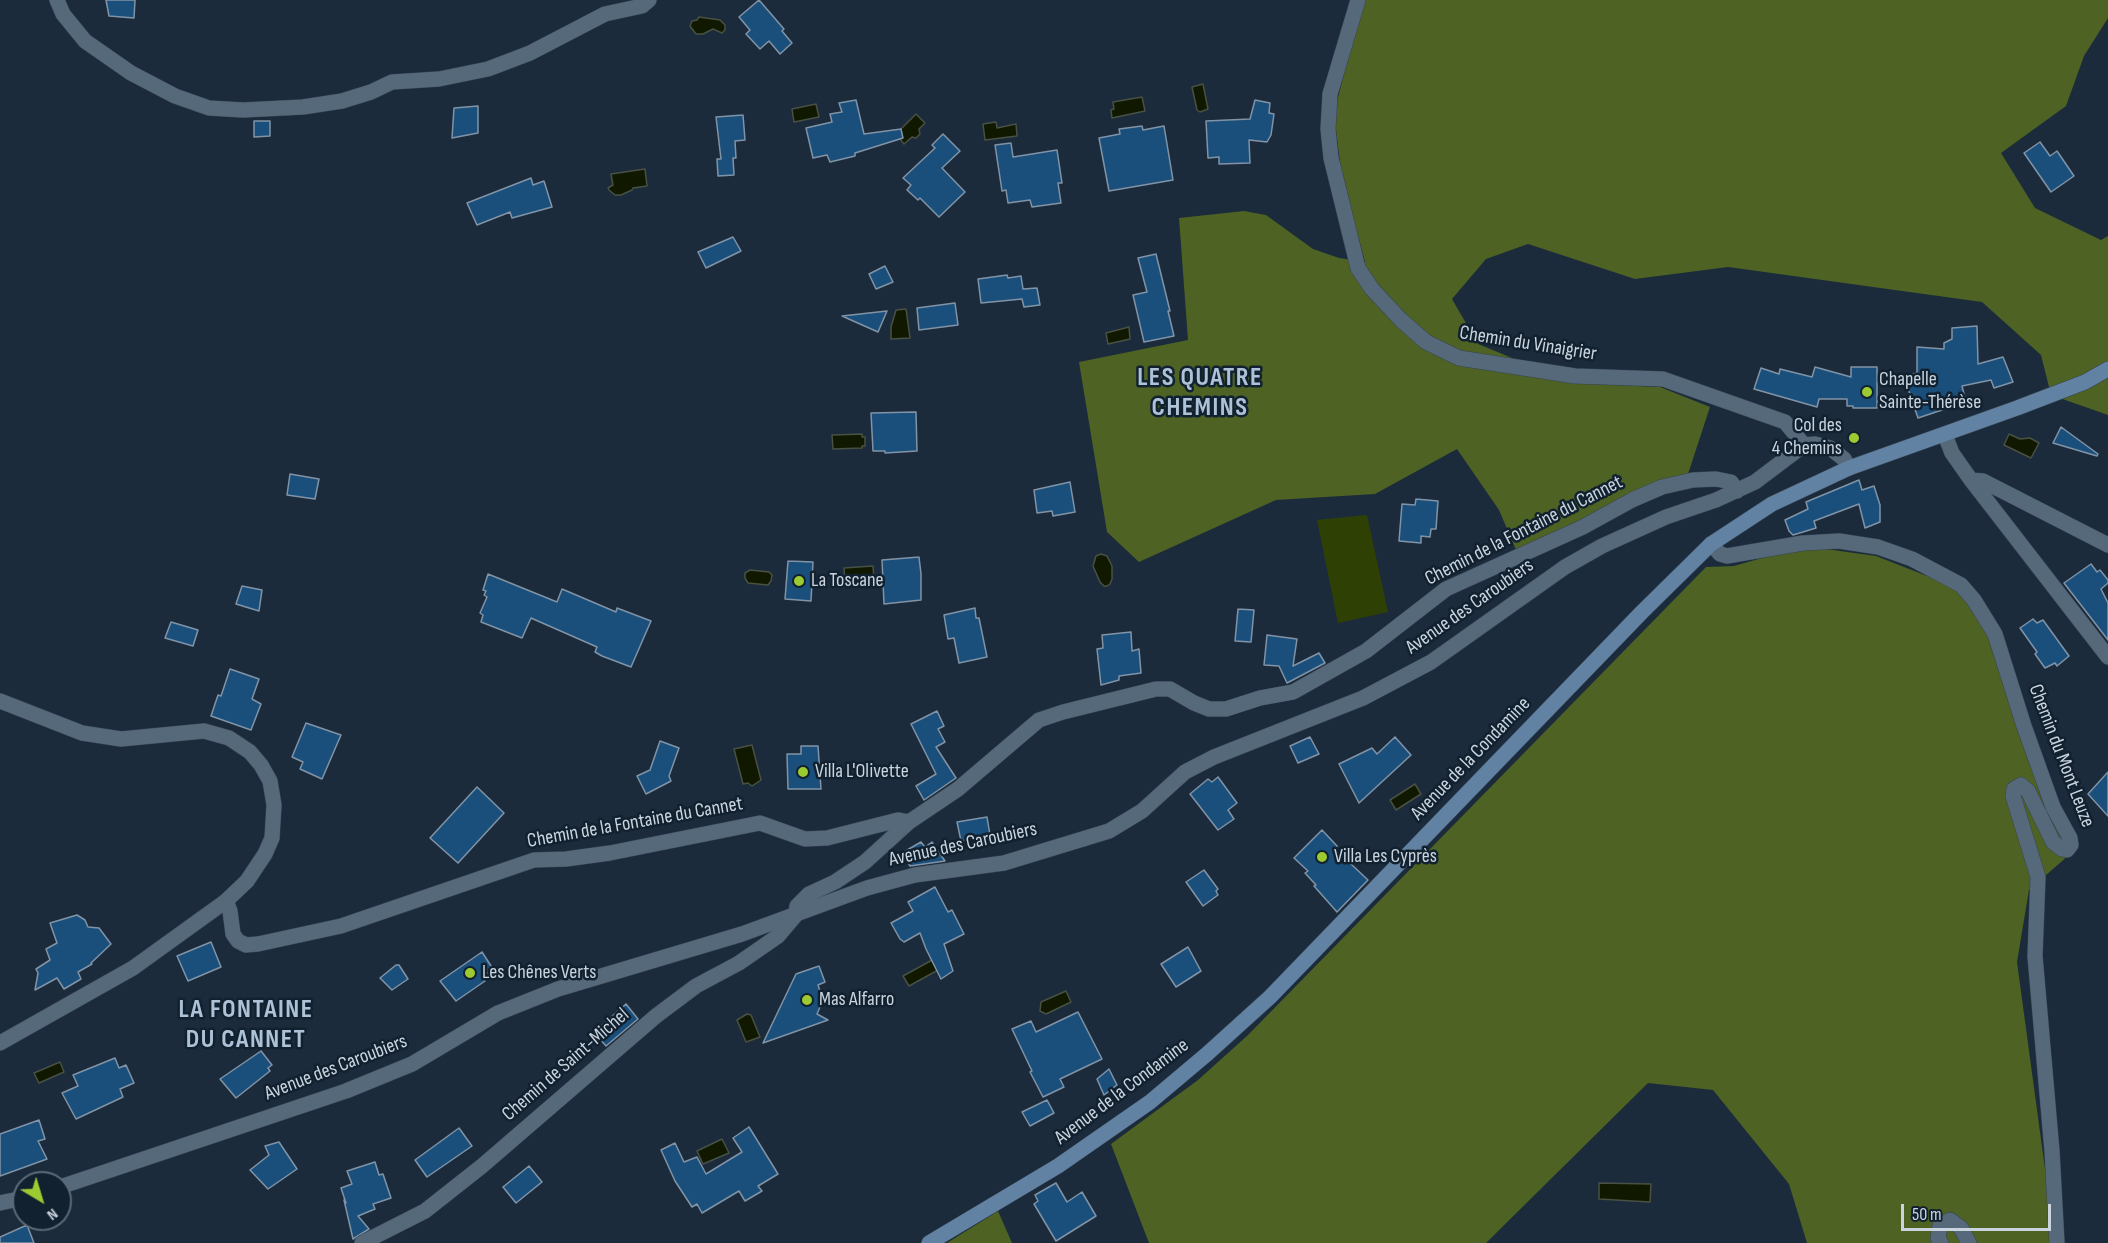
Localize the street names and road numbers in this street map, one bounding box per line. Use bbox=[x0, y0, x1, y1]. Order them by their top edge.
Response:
street label: Chemin du Vinaigrier bbox=[1458, 321, 1598, 367]
street label: Chemin de la Fontaine du Cannet bbox=[1421, 471, 1627, 591]
street label: Avenue des Caroubiers bbox=[1401, 554, 1539, 660]
street label: Chemin du Mont Leuze bbox=[2023, 681, 2099, 831]
street label: Avenue de la Condamine bbox=[1406, 692, 1536, 826]
street label: Chemin de la Fontaine du Cannet bbox=[525, 792, 745, 854]
street label: Avenue des Caroubiers bbox=[887, 818, 1039, 872]
street label: Chemin de Saint-Michel bbox=[498, 1003, 634, 1127]
street label: Avenue des Caroubiers bbox=[261, 1030, 411, 1106]
street label: Avenue de la Condamine bbox=[1050, 1034, 1194, 1150]

